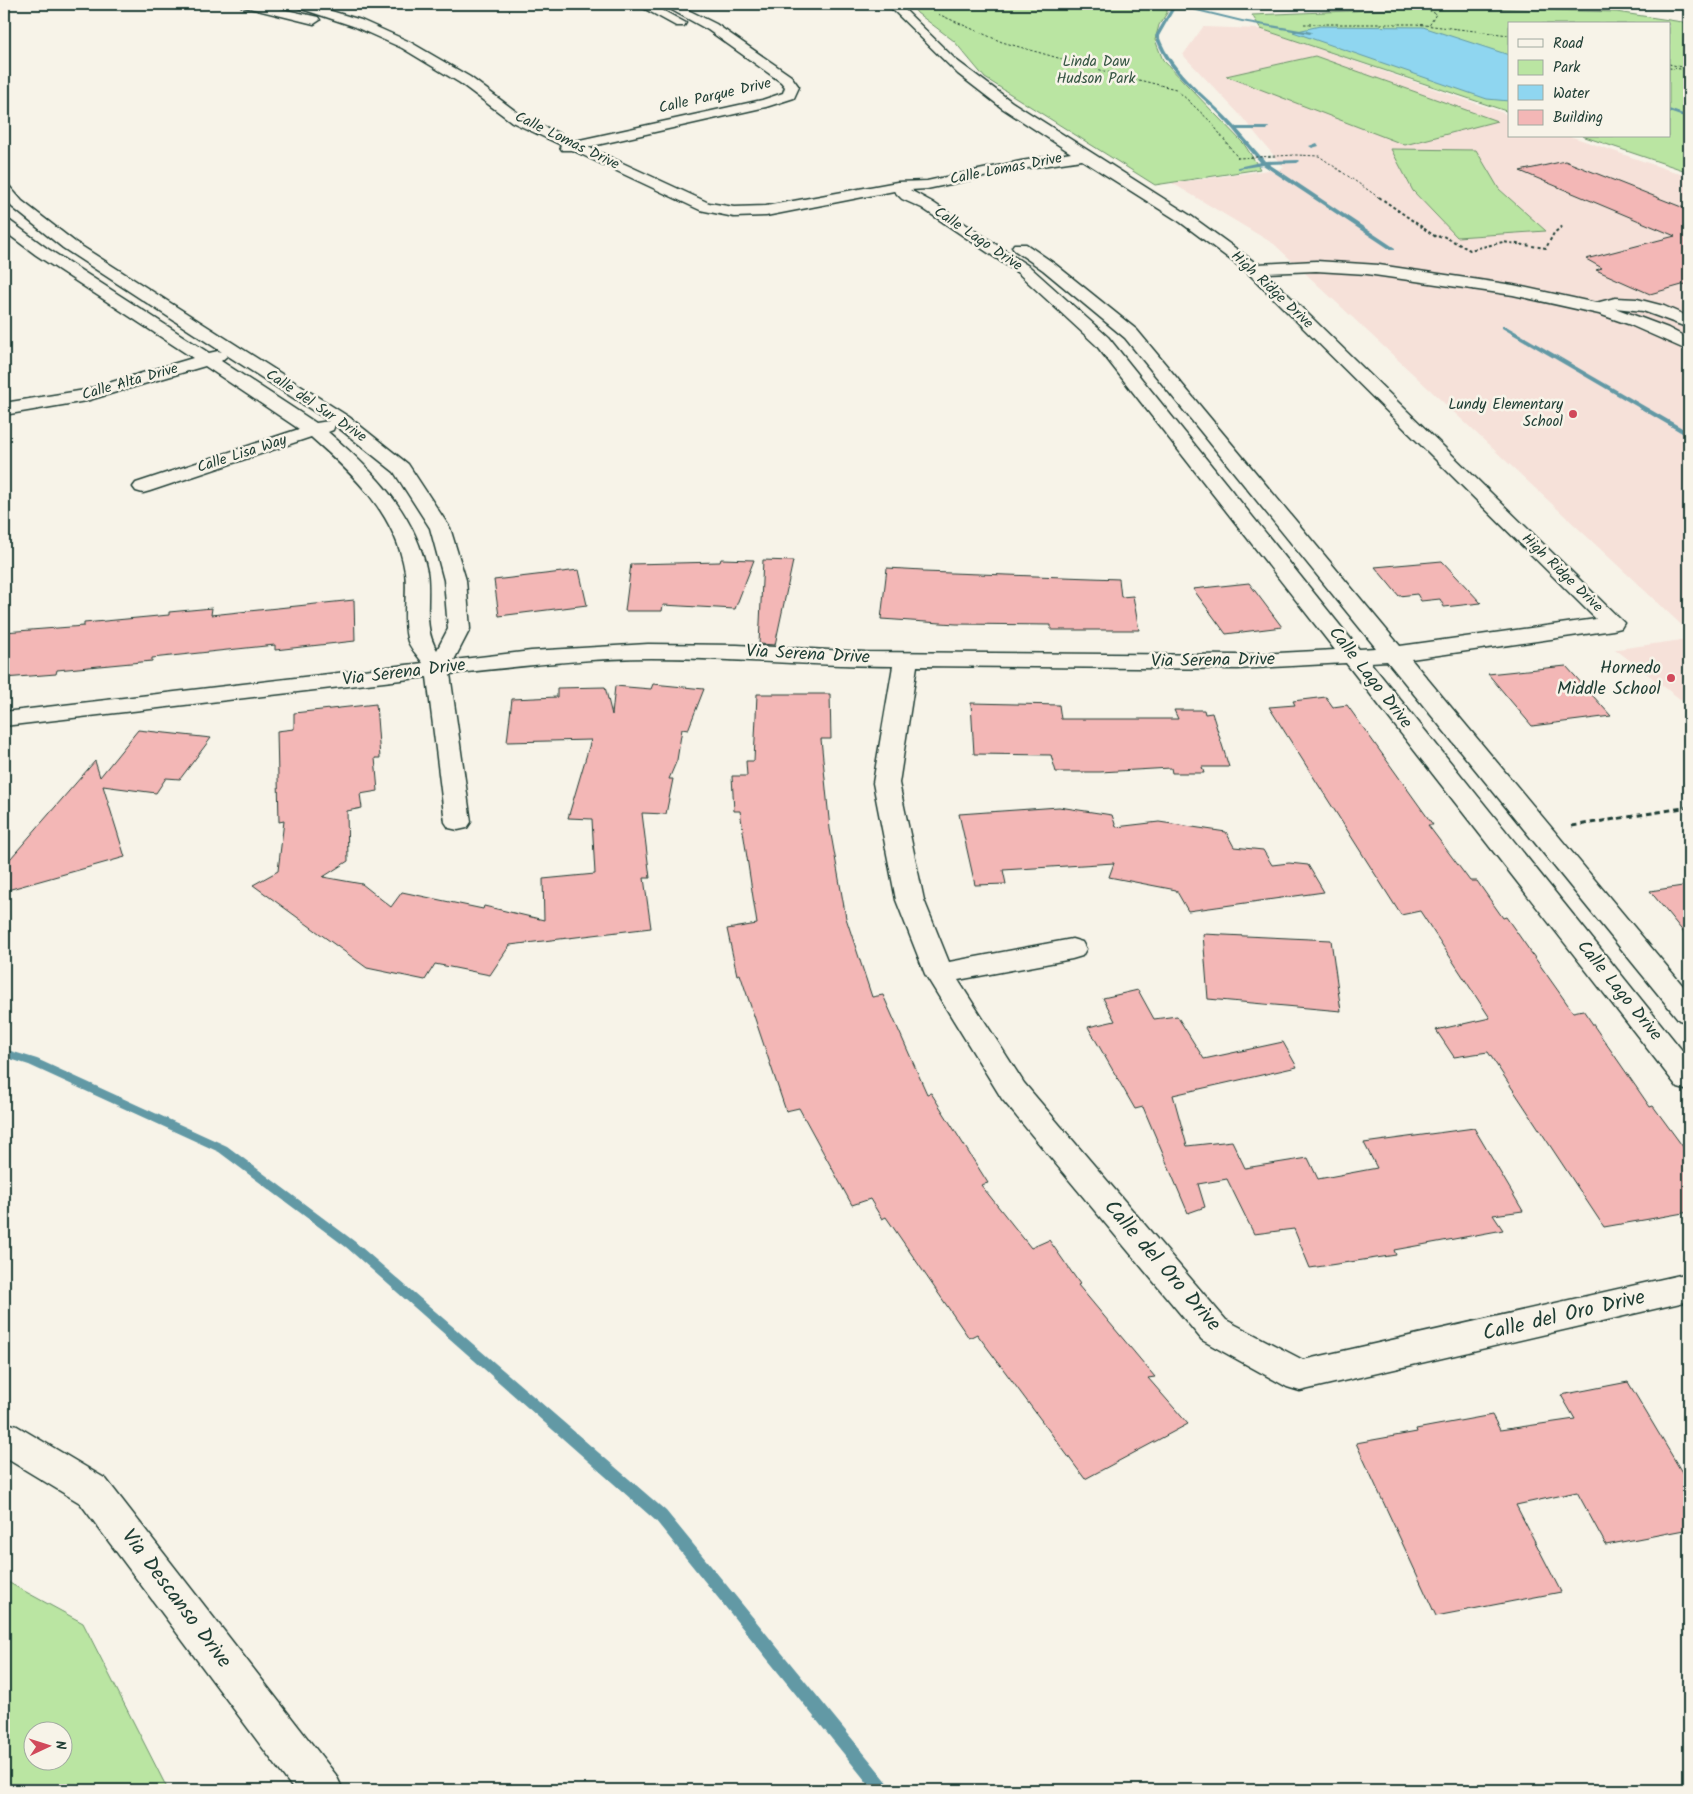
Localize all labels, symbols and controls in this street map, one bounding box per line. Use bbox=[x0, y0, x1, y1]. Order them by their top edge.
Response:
legend bbox=[1508, 22, 1670, 138]
text: Road bbox=[1553, 32, 1584, 56]
park label: Linda Daw Hudson Park bbox=[1056, 50, 1137, 91]
text: Park bbox=[1553, 56, 1581, 80]
street label: Calle Parque Drive bbox=[656, 71, 774, 121]
text: Water bbox=[1553, 82, 1590, 106]
street label: Calle Lomas Drive bbox=[511, 105, 624, 177]
text: Building bbox=[1553, 106, 1603, 130]
street label: Calle Lomas Drive bbox=[948, 146, 1064, 192]
street label: Calle Lago Drive bbox=[929, 200, 1027, 278]
street label: High Ridge Drive bbox=[1225, 245, 1319, 335]
street label: Calle Alta Drive bbox=[79, 357, 181, 407]
street label: Calle del Sur Drive bbox=[261, 363, 372, 449]
place label: Lundy Elementary School bbox=[1448, 393, 1564, 434]
marker: Lundy Elementary School bbox=[1567, 408, 1579, 420]
street label: Calle Lisa Way bbox=[194, 428, 291, 480]
street label: High Ridge Drive bbox=[1516, 528, 1609, 619]
street label: Calle Lago Drive bbox=[1321, 621, 1419, 735]
street label: Via Serena Drive bbox=[745, 637, 871, 673]
street label: Via Serena Drive bbox=[1151, 645, 1275, 677]
street label: Via Serena Drive bbox=[341, 651, 467, 695]
place label: Hornedo Middle School bbox=[1557, 654, 1662, 704]
marker: Hornedo Middle School bbox=[1665, 672, 1677, 684]
street label: Calle Lago Drive bbox=[1569, 934, 1669, 1048]
street label: Calle del Oro Drive bbox=[1095, 1193, 1229, 1340]
street label: Calle del Oro Drive bbox=[1480, 1281, 1649, 1351]
street label: Via Descanso Drive bbox=[112, 1522, 240, 1676]
north arrow bbox=[22, 1722, 72, 1772]
text: N bbox=[49, 1740, 71, 1750]

